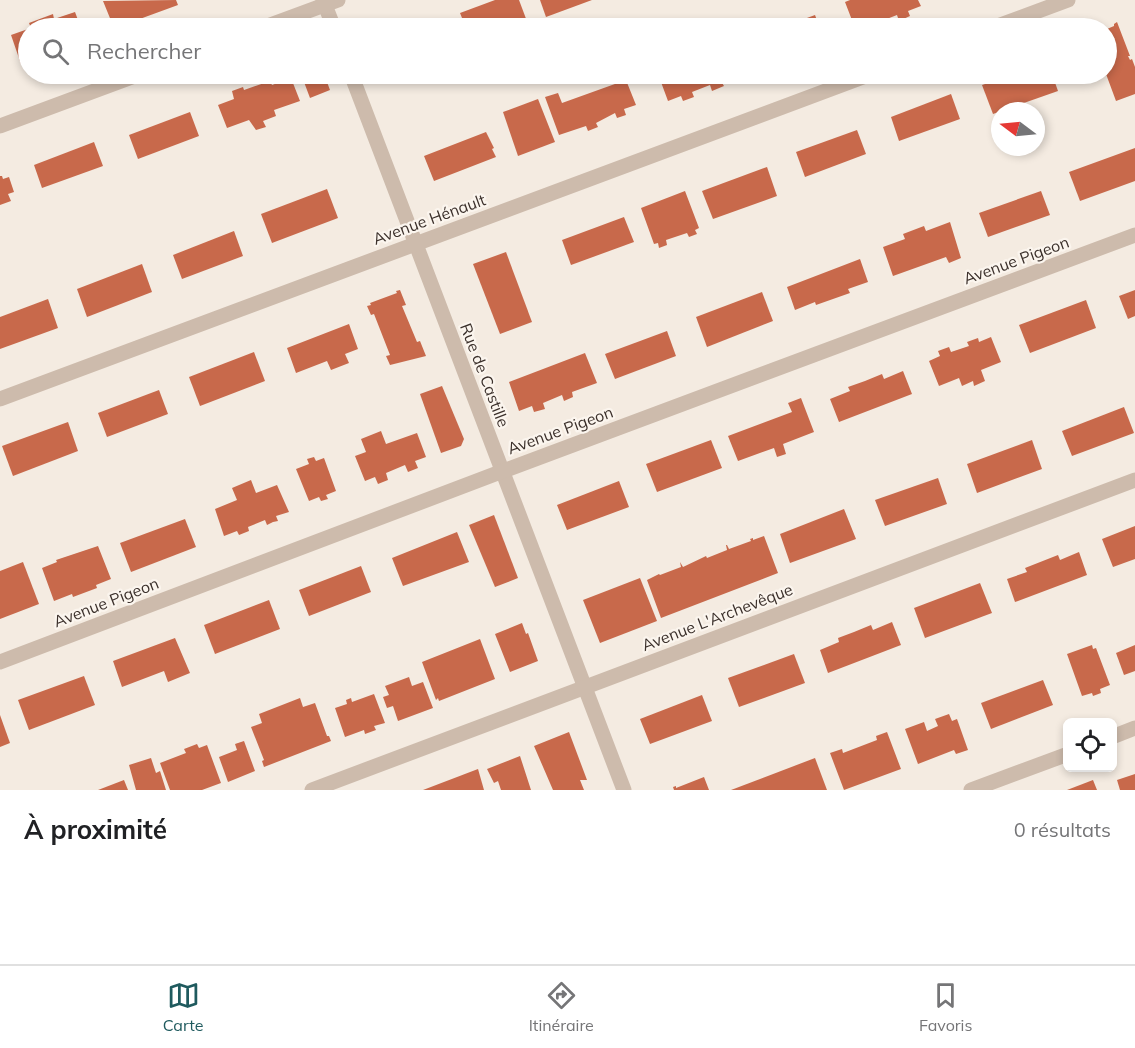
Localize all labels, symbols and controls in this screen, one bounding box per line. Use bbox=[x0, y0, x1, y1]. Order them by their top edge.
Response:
search box bbox=[18, 18, 1117, 84]
icon: search bbox=[39, 35, 72, 68]
text: Rechercher bbox=[87, 37, 201, 65]
north arrow bbox=[991, 102, 1045, 156]
street label: Avenue Hénault bbox=[370, 189, 488, 249]
street label: Avenue Pigeon bbox=[960, 232, 1072, 288]
street label: Rue de Castille bbox=[456, 320, 514, 430]
street label: Avenue Pigeon bbox=[504, 402, 616, 458]
street label: Avenue Pigeon bbox=[51, 573, 161, 631]
street label: Avenue L'Archevêque bbox=[639, 579, 795, 655]
map controls bbox=[1063, 718, 1117, 772]
button: locate bbox=[1063, 718, 1117, 772]
text: À proximité bbox=[24, 813, 167, 846]
text: 0 résultats bbox=[1014, 817, 1111, 842]
tab: Carte bbox=[163, 979, 203, 1035]
tab: Itinéraire bbox=[529, 979, 594, 1035]
tab: Favoris bbox=[919, 979, 972, 1035]

